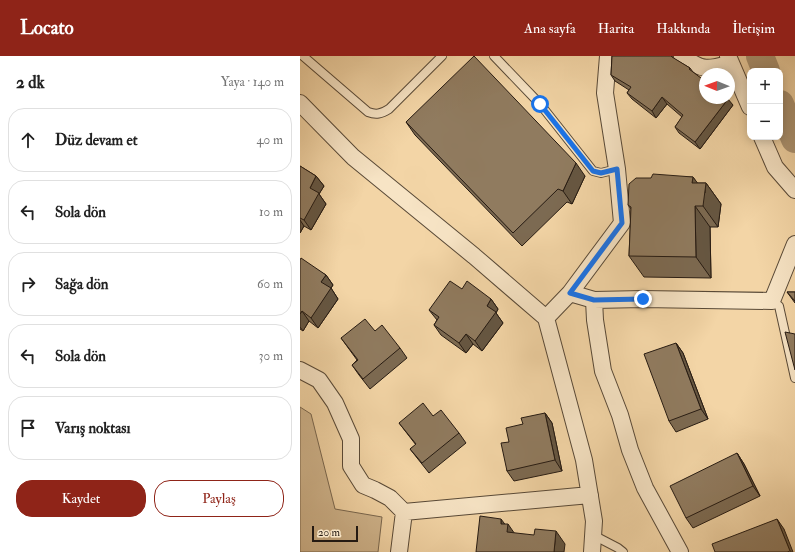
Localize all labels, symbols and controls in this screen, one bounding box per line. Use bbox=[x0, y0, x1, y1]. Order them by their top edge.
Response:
text: Locato bbox=[20, 16, 74, 40]
text: Ana sayfa bbox=[524, 20, 576, 37]
text: Harita bbox=[598, 20, 634, 37]
text: Hakkında bbox=[656, 20, 710, 37]
text: İletişim bbox=[732, 20, 775, 37]
north arrow bbox=[699, 68, 735, 104]
map controls bbox=[747, 68, 783, 140]
button: + bbox=[747, 68, 783, 104]
text: 2 dk bbox=[16, 72, 45, 93]
text: Yaya · 140 m bbox=[221, 74, 284, 90]
route start bbox=[531, 95, 549, 113]
button: − bbox=[747, 104, 783, 140]
icon: ahead bbox=[17, 129, 39, 151]
text: Düz devam et bbox=[55, 131, 138, 150]
text: 40 m bbox=[257, 132, 283, 148]
icon: left bbox=[17, 201, 39, 223]
text: Sola dön bbox=[55, 203, 106, 222]
text: 10 m bbox=[259, 204, 283, 220]
icon: right bbox=[17, 273, 39, 295]
text: Sağa dön bbox=[55, 275, 109, 294]
text: 60 m bbox=[257, 276, 283, 292]
route end bbox=[634, 290, 652, 308]
icon: left bbox=[17, 345, 39, 367]
text: Sola dön bbox=[55, 347, 106, 366]
text: 30 m bbox=[259, 348, 283, 364]
icon: arrive bbox=[17, 417, 39, 439]
text: Varış noktası bbox=[55, 419, 130, 438]
button: Kaydet bbox=[16, 480, 146, 517]
button: Paylaş bbox=[154, 480, 284, 517]
scale bar bbox=[312, 524, 358, 543]
text: 20 m bbox=[318, 526, 340, 539]

